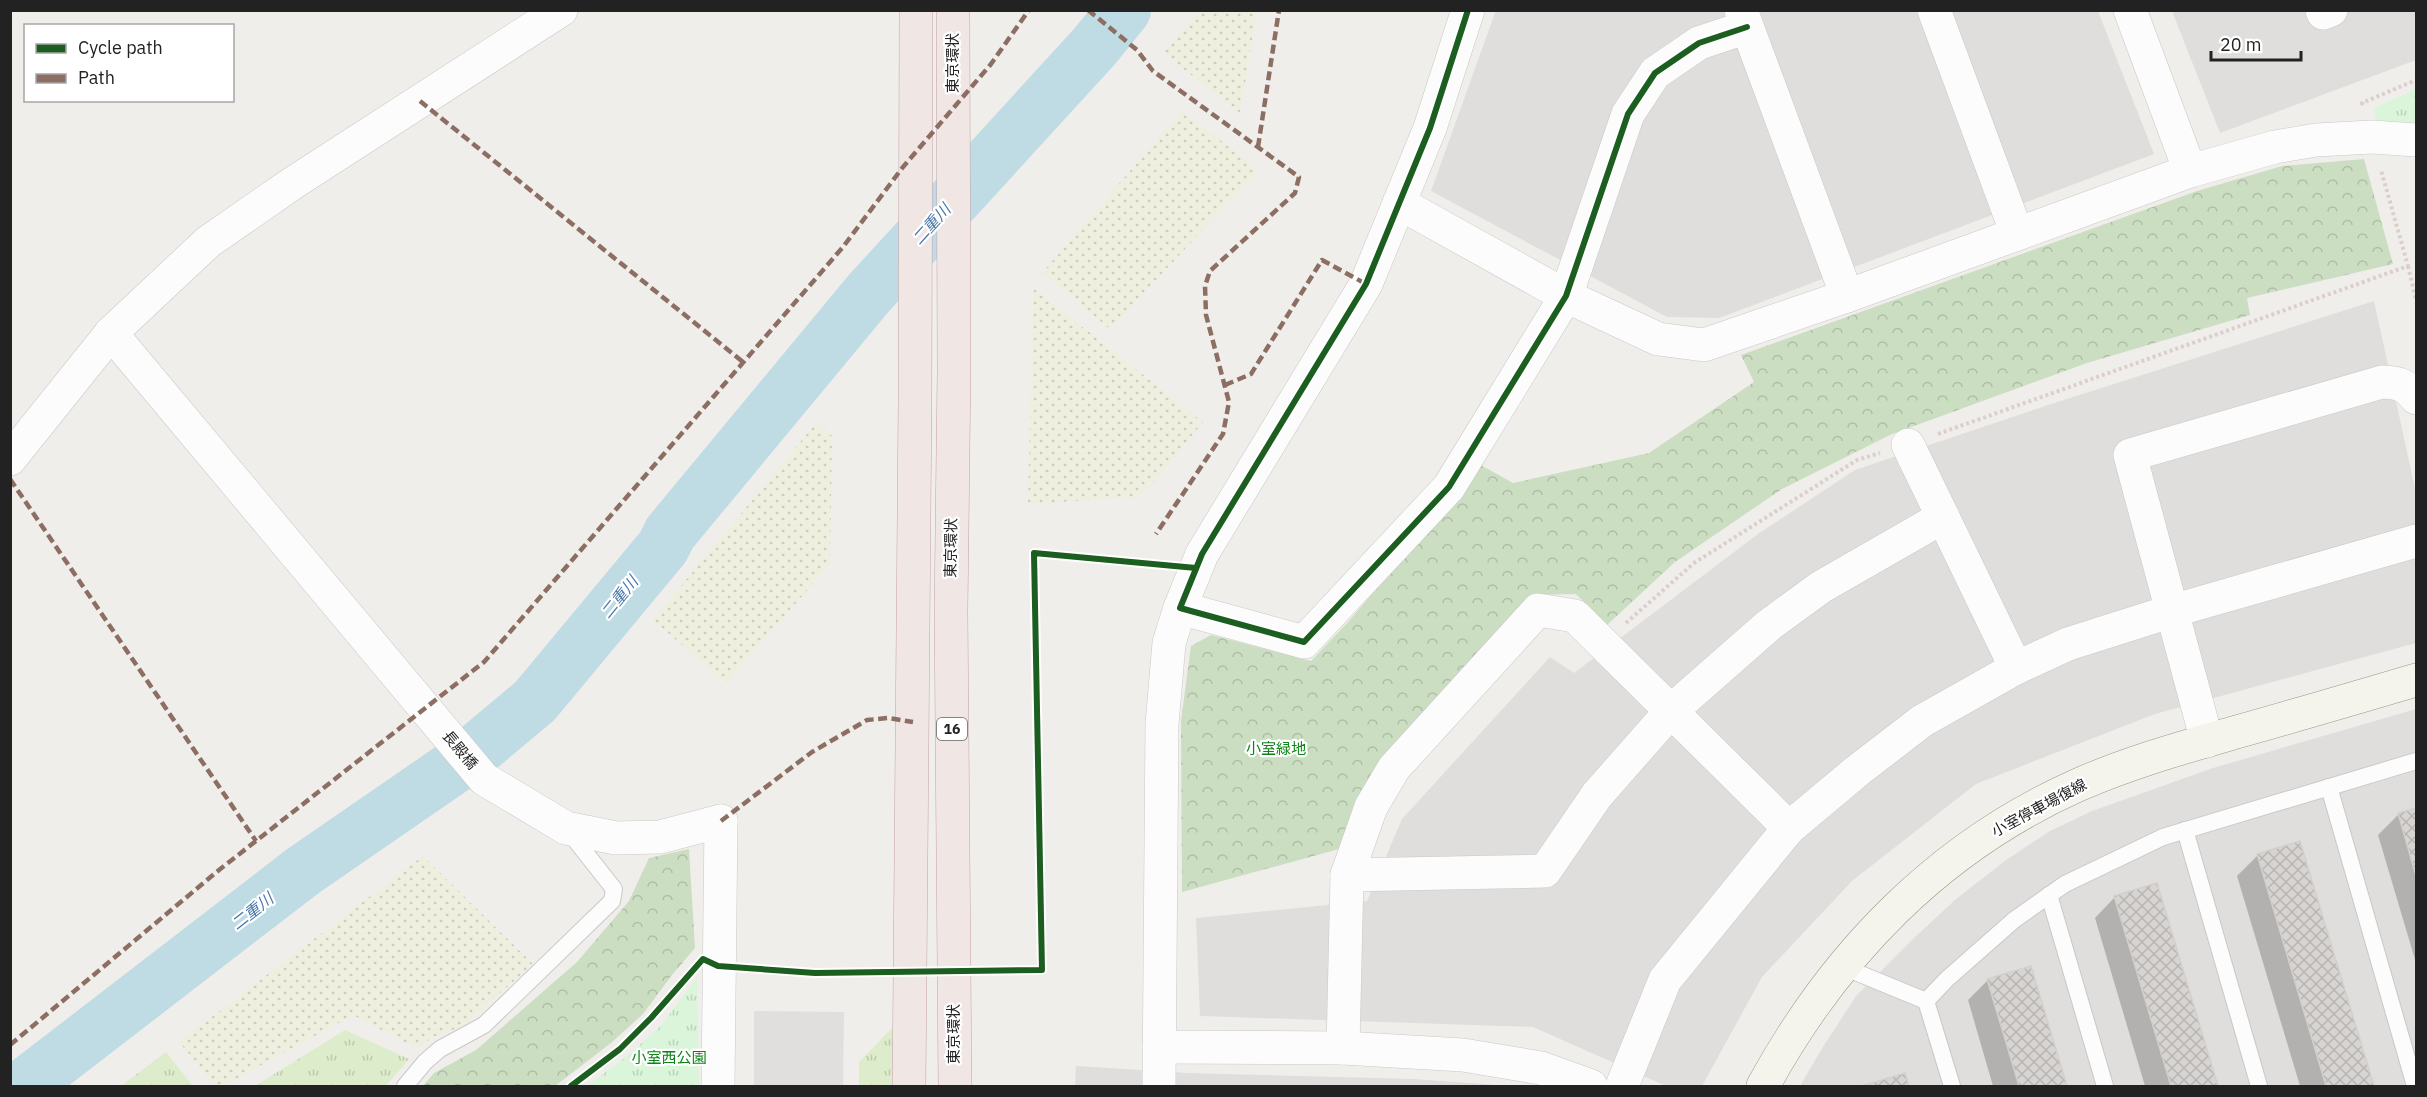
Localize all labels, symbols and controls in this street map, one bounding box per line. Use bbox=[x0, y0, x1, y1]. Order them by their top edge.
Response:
legend bbox=[24, 24, 234, 102]
scale bar bbox=[2211, 24, 2301, 62]
street label: 東京環状 bbox=[943, 33, 962, 93]
text: 20 m bbox=[2220, 33, 2262, 56]
text: Cycle path bbox=[78, 36, 163, 59]
text: Path bbox=[78, 66, 115, 89]
water label: 二重川 bbox=[908, 198, 956, 249]
street label: 東京環状 bbox=[940, 518, 961, 578]
water label: 二重川 bbox=[596, 571, 643, 622]
road number: 16 bbox=[937, 718, 967, 740]
street label: 長殿橋 bbox=[439, 726, 482, 773]
park label: 小室緑地 bbox=[1246, 739, 1306, 758]
street label: 小室停車場復線 bbox=[1988, 775, 2090, 841]
water label: 二重川 bbox=[227, 887, 279, 934]
street label: 東京環状 bbox=[944, 1004, 963, 1064]
park label: 小室西公園 bbox=[631, 1048, 707, 1067]

